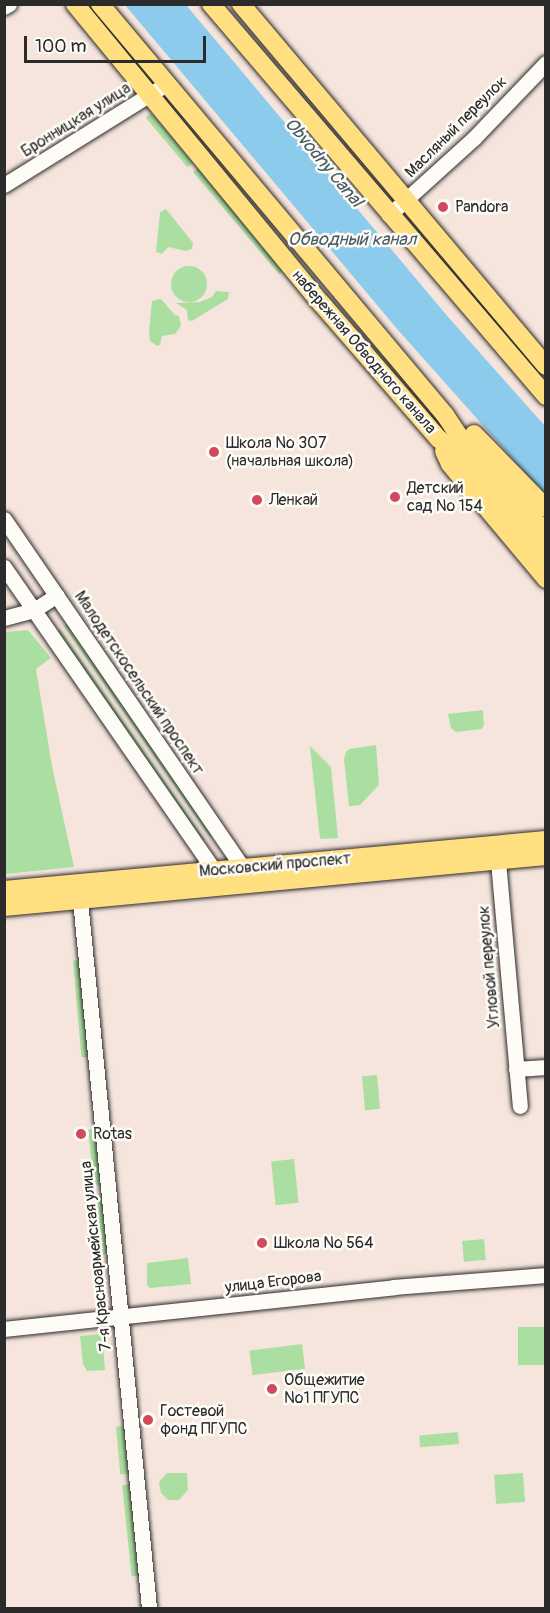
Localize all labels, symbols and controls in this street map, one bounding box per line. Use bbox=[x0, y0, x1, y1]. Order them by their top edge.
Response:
scale bar bbox=[27, 24, 208, 62]
text: 100 m bbox=[35, 35, 87, 58]
street label: Масляный переулок bbox=[401, 72, 511, 182]
street label: Бронницкая улица bbox=[18, 79, 134, 161]
water label: Obvodny Canal bbox=[279, 114, 367, 212]
place label: Pandora bbox=[455, 197, 508, 217]
marker: Pandora bbox=[436, 200, 450, 214]
water label: Обводный канал bbox=[288, 229, 416, 251]
street label: набережная Обводного канала bbox=[288, 266, 440, 438]
place label: Школа № 307 (начальная школа) bbox=[226, 433, 354, 471]
marker: Школа № 307 (начальная школа) bbox=[207, 445, 221, 459]
place label: Детский сад № 154 bbox=[407, 478, 483, 516]
place label: Ленкай bbox=[269, 490, 318, 510]
marker: Детский сад № 154 bbox=[388, 490, 402, 504]
marker: Ленкай bbox=[250, 493, 264, 507]
street label: Малодетскосельский проспект bbox=[70, 587, 208, 779]
street label: Московский проспект bbox=[198, 849, 352, 881]
street label: Угловой переулок bbox=[474, 905, 504, 1029]
place label: Rotas bbox=[93, 1124, 132, 1144]
marker: Rotas bbox=[74, 1127, 88, 1141]
street label: 7-я Красноармейская улица bbox=[76, 1160, 116, 1352]
place label: Школа № 564 bbox=[274, 1233, 373, 1253]
marker: Школа № 564 bbox=[255, 1236, 269, 1250]
street label: улица Егорова bbox=[224, 1267, 322, 1297]
place label: Общежитие №1 ПГУПС bbox=[284, 1370, 365, 1408]
marker: Общежитие №1 ПГУПС bbox=[265, 1382, 279, 1396]
place label: Гостевой фонд ПГУПС bbox=[160, 1401, 247, 1439]
marker: Гостевой фонд ПГУПС bbox=[141, 1413, 155, 1427]

